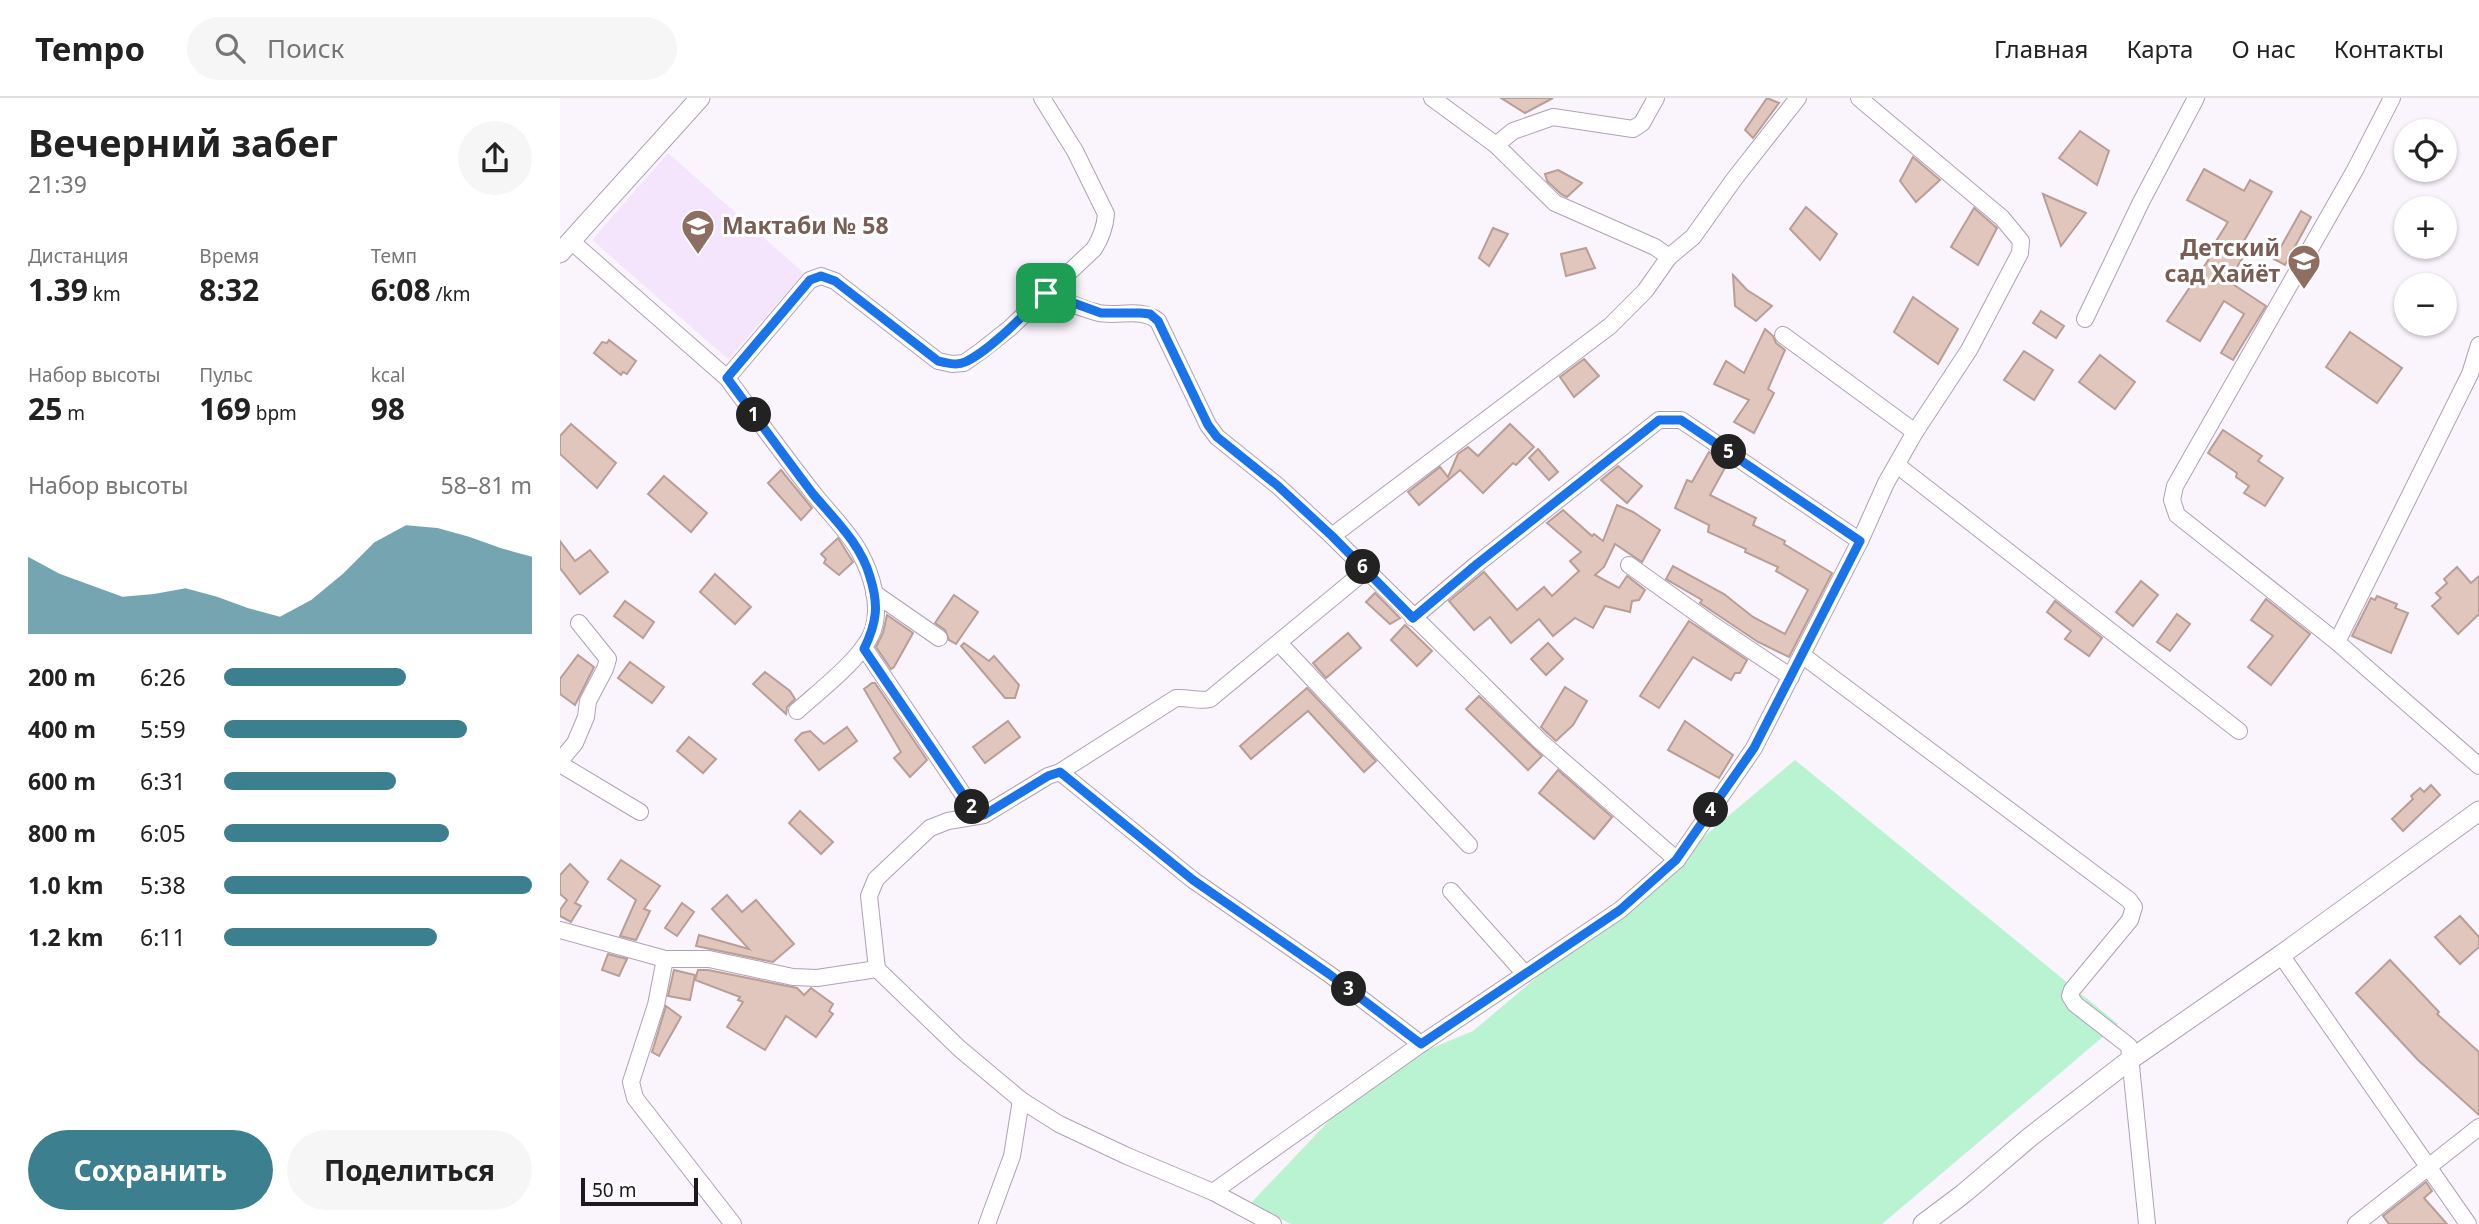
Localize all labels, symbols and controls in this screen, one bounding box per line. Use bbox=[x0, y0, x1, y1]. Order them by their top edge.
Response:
search box bbox=[187, 17, 677, 80]
text: Tempo bbox=[35, 26, 145, 71]
icon: search bbox=[211, 29, 249, 67]
text: Поиск bbox=[267, 30, 344, 66]
text: Главная bbox=[1994, 32, 2088, 65]
text: Карта bbox=[2126, 32, 2193, 65]
text: О нас bbox=[2231, 32, 2296, 65]
text: Контакты bbox=[2334, 32, 2444, 65]
text: Вечерний забег bbox=[28, 116, 338, 168]
map controls bbox=[2394, 119, 2457, 336]
button: locate bbox=[2394, 119, 2457, 182]
button: share bbox=[458, 121, 532, 195]
text: 21:39 bbox=[28, 168, 87, 200]
button: + bbox=[2394, 196, 2457, 259]
school or university icon: Мактаби № 58 bbox=[679, 207, 717, 256]
place label: Мактаби № 58 bbox=[722, 209, 889, 241]
place label: Детский сад Хайёт bbox=[2164, 231, 2280, 289]
school or university icon: Детский сад Хайёт bbox=[2285, 242, 2323, 291]
text: Дистанция bbox=[28, 243, 128, 269]
text: Время bbox=[199, 243, 259, 269]
text: Темп bbox=[371, 243, 417, 269]
pin bbox=[1016, 263, 1076, 323]
text: 1.39 bbox=[28, 269, 88, 310]
text: 8:32 bbox=[199, 269, 259, 310]
text: 6:08 bbox=[371, 269, 431, 310]
button: − bbox=[2394, 273, 2457, 336]
icon: arrive bbox=[1027, 274, 1065, 312]
text: km bbox=[88, 281, 121, 307]
text: /km bbox=[431, 281, 471, 307]
text: Набор высоты bbox=[28, 362, 160, 388]
text: Пульс bbox=[199, 362, 253, 388]
text: kcal bbox=[371, 362, 405, 388]
text: 25 bbox=[28, 388, 62, 429]
text: 169 bbox=[199, 388, 251, 429]
text: 98 bbox=[371, 388, 405, 429]
pin: 1 bbox=[736, 398, 772, 432]
text: m bbox=[62, 400, 85, 426]
text: bpm bbox=[251, 400, 297, 426]
text: 1 bbox=[748, 401, 759, 427]
pin: 5 bbox=[1712, 434, 1746, 470]
text: 5 bbox=[1723, 438, 1734, 464]
text: Набор высоты bbox=[28, 469, 188, 501]
text: 58–81 m bbox=[440, 469, 532, 501]
pin: 6 bbox=[1346, 550, 1380, 584]
text: 6 bbox=[1357, 553, 1368, 579]
text: 200 m bbox=[28, 661, 96, 693]
text: 6:26 bbox=[140, 661, 186, 693]
text: 400 m bbox=[28, 713, 96, 745]
text: 5:59 bbox=[140, 713, 186, 745]
text: 600 m bbox=[28, 765, 96, 797]
text: 6:31 bbox=[140, 765, 186, 797]
pin: 2 bbox=[954, 790, 990, 824]
pin: 4 bbox=[1694, 792, 1728, 828]
text: 2 bbox=[966, 793, 977, 819]
text: 4 bbox=[1705, 796, 1716, 822]
text: 800 m bbox=[28, 817, 96, 849]
text: 6:05 bbox=[140, 817, 186, 849]
text: 1.0 km bbox=[28, 869, 103, 901]
text: 5:38 bbox=[140, 869, 186, 901]
text: 1.2 km bbox=[28, 921, 103, 953]
text: 6:11 bbox=[140, 921, 186, 953]
pin: 3 bbox=[1332, 972, 1366, 1006]
text: 3 bbox=[1343, 975, 1354, 1001]
button: Сохранить bbox=[28, 1130, 273, 1210]
button: Поделиться bbox=[287, 1130, 532, 1210]
scale bar bbox=[581, 1175, 698, 1207]
text: 50 m bbox=[592, 1177, 636, 1203]

